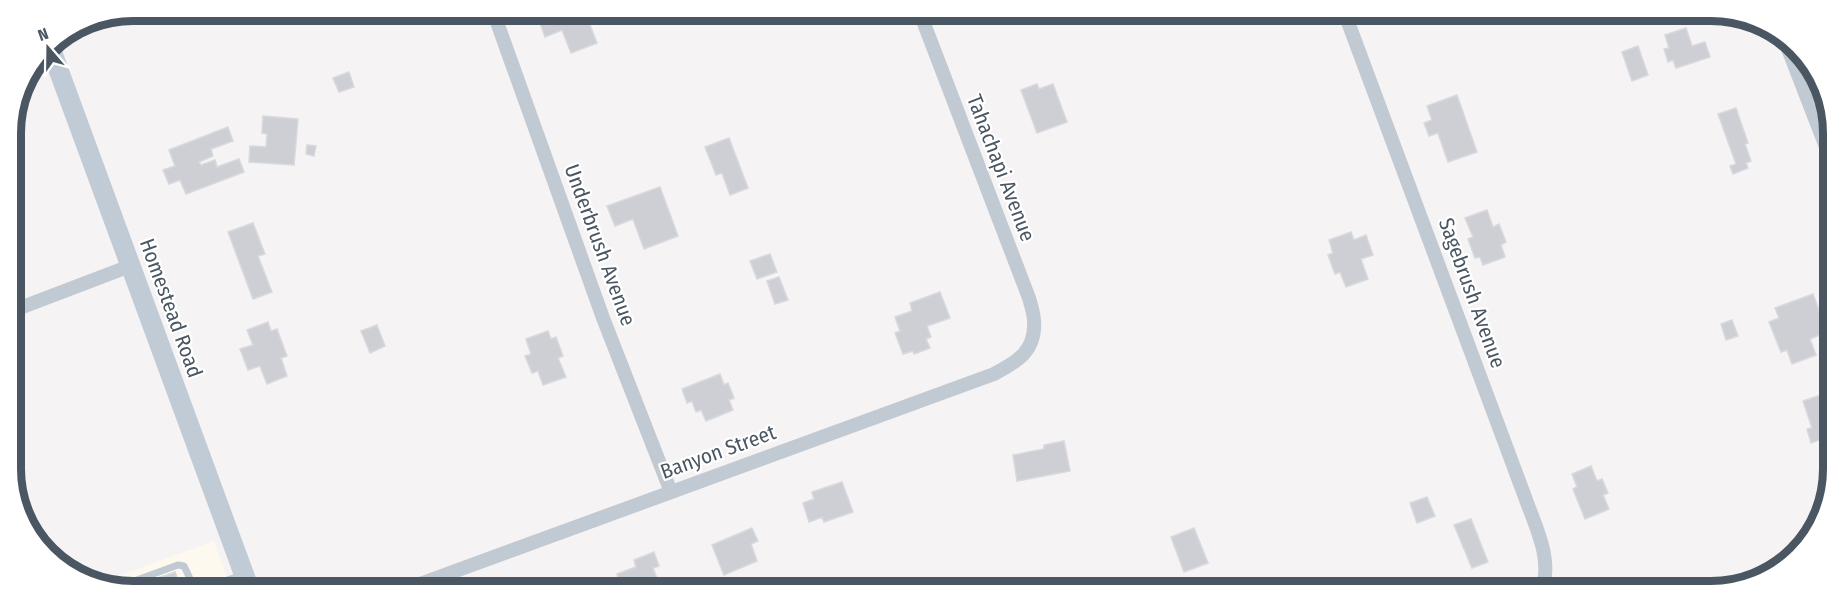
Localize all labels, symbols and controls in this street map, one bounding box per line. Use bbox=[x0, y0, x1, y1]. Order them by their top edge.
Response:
north arrow bbox=[18, 18, 78, 78]
text: N bbox=[35, 24, 51, 45]
street label: Tahachapi Avenue bbox=[961, 91, 1041, 245]
street label: Underbrush Avenue bbox=[559, 161, 641, 329]
street label: Sagebrush Avenue bbox=[1433, 214, 1511, 372]
street label: Homestead Road bbox=[134, 235, 208, 381]
street label: Banyon Street bbox=[657, 419, 779, 485]

